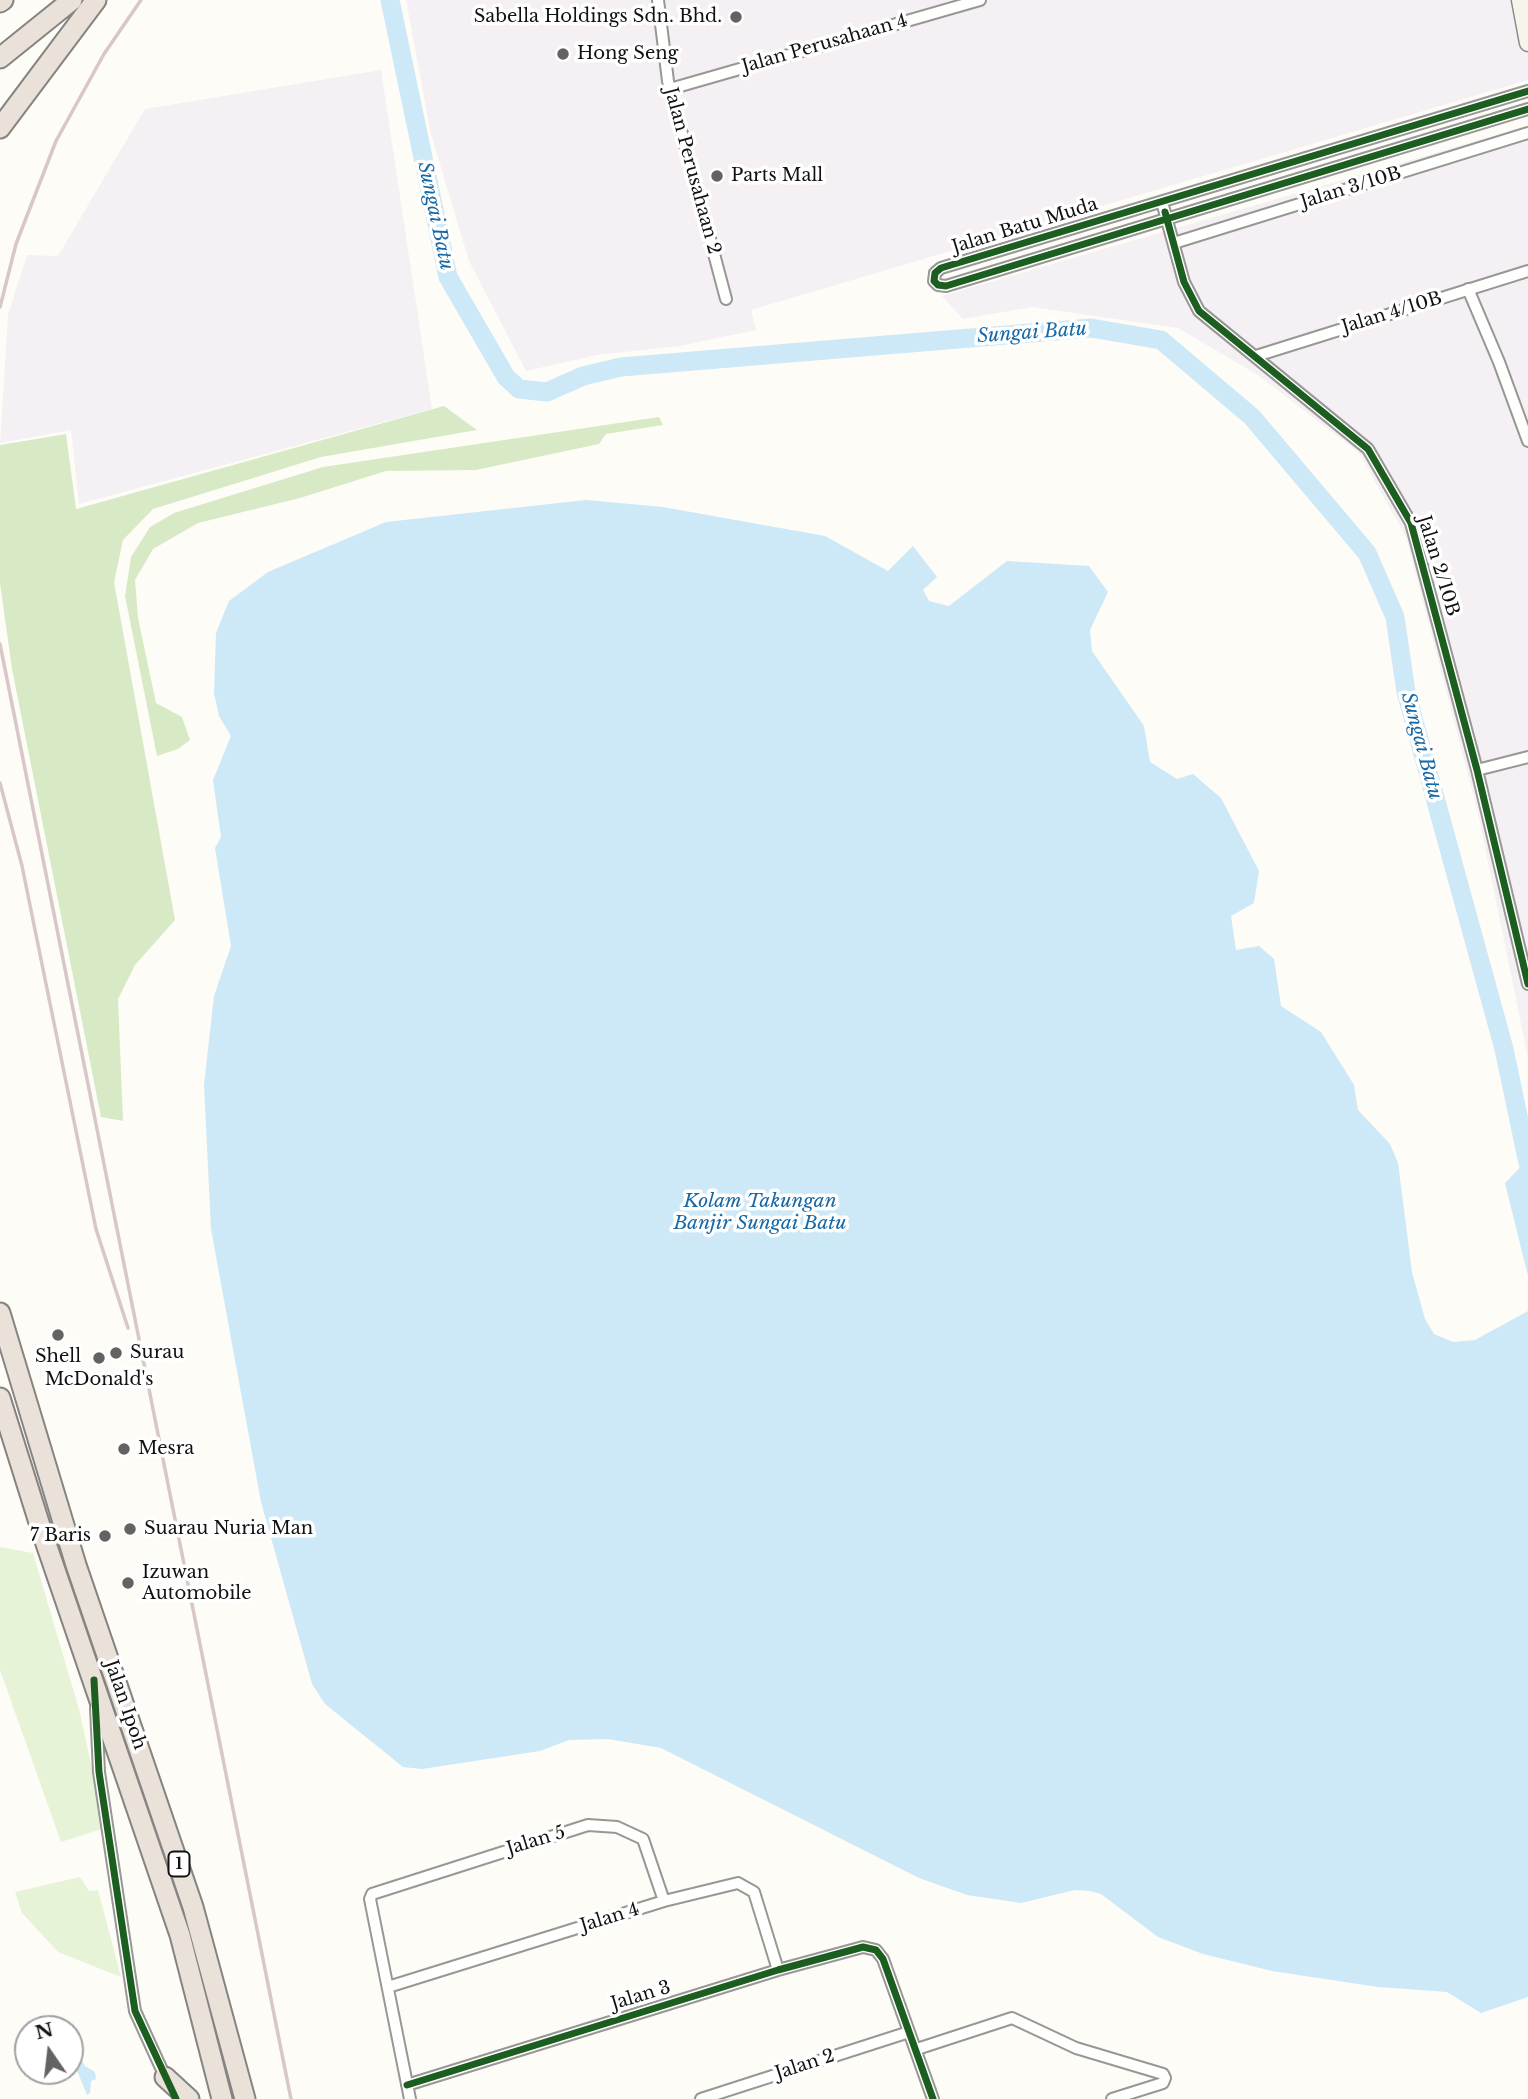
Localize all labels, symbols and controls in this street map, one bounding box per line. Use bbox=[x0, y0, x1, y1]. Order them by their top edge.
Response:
place label: Sabella Holdings Sdn. Bhd. bbox=[474, 6, 722, 28]
marker: Sabella Holdings Sdn. Bhd. bbox=[728, 9, 744, 25]
street label: Jalan Perusahaan 4 bbox=[740, 10, 910, 78]
place label: Hong Seng bbox=[577, 43, 678, 65]
marker: Hong Seng bbox=[555, 46, 571, 62]
street label: Jalan Perusahaan 2 bbox=[659, 85, 725, 257]
water label: Sungai Batu bbox=[412, 160, 458, 272]
street label: Jalan 3/10B bbox=[1298, 162, 1404, 214]
place label: Parts Mall bbox=[731, 165, 823, 187]
marker: Parts Mall bbox=[709, 168, 725, 184]
street label: Jalan Batu Muda bbox=[950, 194, 1100, 258]
street label: Jalan 4/10B bbox=[1339, 288, 1445, 338]
water label: Sungai Batu bbox=[976, 318, 1088, 348]
street label: Jalan 2/10B bbox=[1412, 513, 1464, 619]
water label: Sungai Batu bbox=[1396, 690, 1446, 802]
water label: Kolam Takungan Banjir Sungai Batu bbox=[673, 1191, 847, 1235]
marker: Shell bbox=[50, 1327, 66, 1343]
place label: Surau bbox=[130, 1342, 184, 1364]
marker: Surau bbox=[108, 1345, 124, 1361]
place label: Shell bbox=[35, 1346, 81, 1368]
marker: McDonald's bbox=[91, 1350, 107, 1366]
place label: McDonald's bbox=[45, 1369, 153, 1391]
place label: Mesra bbox=[138, 1438, 194, 1460]
marker: Mesra bbox=[116, 1441, 132, 1457]
place label: Suarau Nuria Man bbox=[144, 1518, 313, 1540]
marker: Suarau Nuria Man bbox=[122, 1521, 138, 1537]
place label: 7 Baris bbox=[30, 1525, 91, 1547]
marker: 7 Baris bbox=[97, 1528, 113, 1544]
place label: Izuwan Automobile bbox=[142, 1562, 251, 1604]
marker: Izuwan Automobile bbox=[120, 1575, 136, 1591]
street label: Jalan Ipoh bbox=[100, 1657, 150, 1753]
street label: Jalan 5 bbox=[504, 1822, 568, 1860]
road number: 1 bbox=[168, 1852, 190, 1876]
street label: Jalan 4 bbox=[578, 1899, 642, 1937]
street label: Jalan 3 bbox=[609, 1977, 673, 2015]
north arrow bbox=[14, 2015, 84, 2085]
text: N bbox=[33, 2018, 56, 2044]
street label: Jalan 2 bbox=[773, 2045, 837, 2085]

